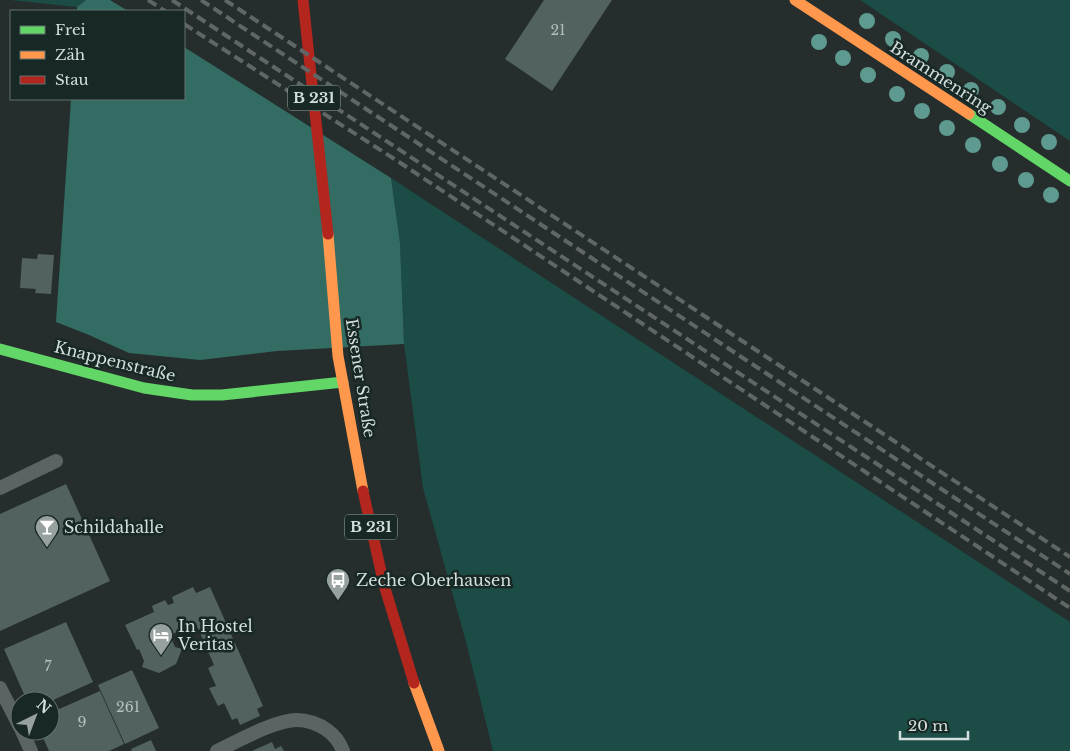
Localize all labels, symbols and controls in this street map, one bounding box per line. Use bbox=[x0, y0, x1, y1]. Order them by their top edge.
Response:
legend bbox=[10, 10, 185, 100]
text: Frei bbox=[55, 20, 86, 39]
house number: 21 bbox=[551, 21, 565, 39]
street label: Brammenring bbox=[886, 37, 996, 117]
text: Zäh bbox=[55, 45, 85, 64]
text: Stau bbox=[55, 70, 89, 89]
road number: B 231 bbox=[288, 86, 340, 110]
street label: Essener Straße bbox=[342, 317, 380, 439]
street label: Knappenstraße bbox=[52, 336, 178, 386]
bar icon: Schildahalle bbox=[34, 514, 60, 548]
road number: B 231 bbox=[345, 514, 397, 540]
place label: Schildahalle bbox=[64, 517, 164, 537]
bus stop icon: Zeche Oberhausen bbox=[325, 567, 351, 601]
place label: Zeche Oberhausen bbox=[356, 570, 511, 590]
place label: In Hostel Veritas bbox=[177, 616, 253, 654]
hotel icon: In Hostel Veritas bbox=[148, 622, 174, 656]
house number: 7 bbox=[44, 657, 52, 675]
north arrow bbox=[10, 691, 60, 741]
text: N bbox=[33, 695, 55, 717]
house number: 261 bbox=[116, 698, 140, 716]
scale bar bbox=[900, 708, 968, 740]
house number: 9 bbox=[77, 713, 87, 731]
text: 20 m bbox=[908, 716, 948, 735]

